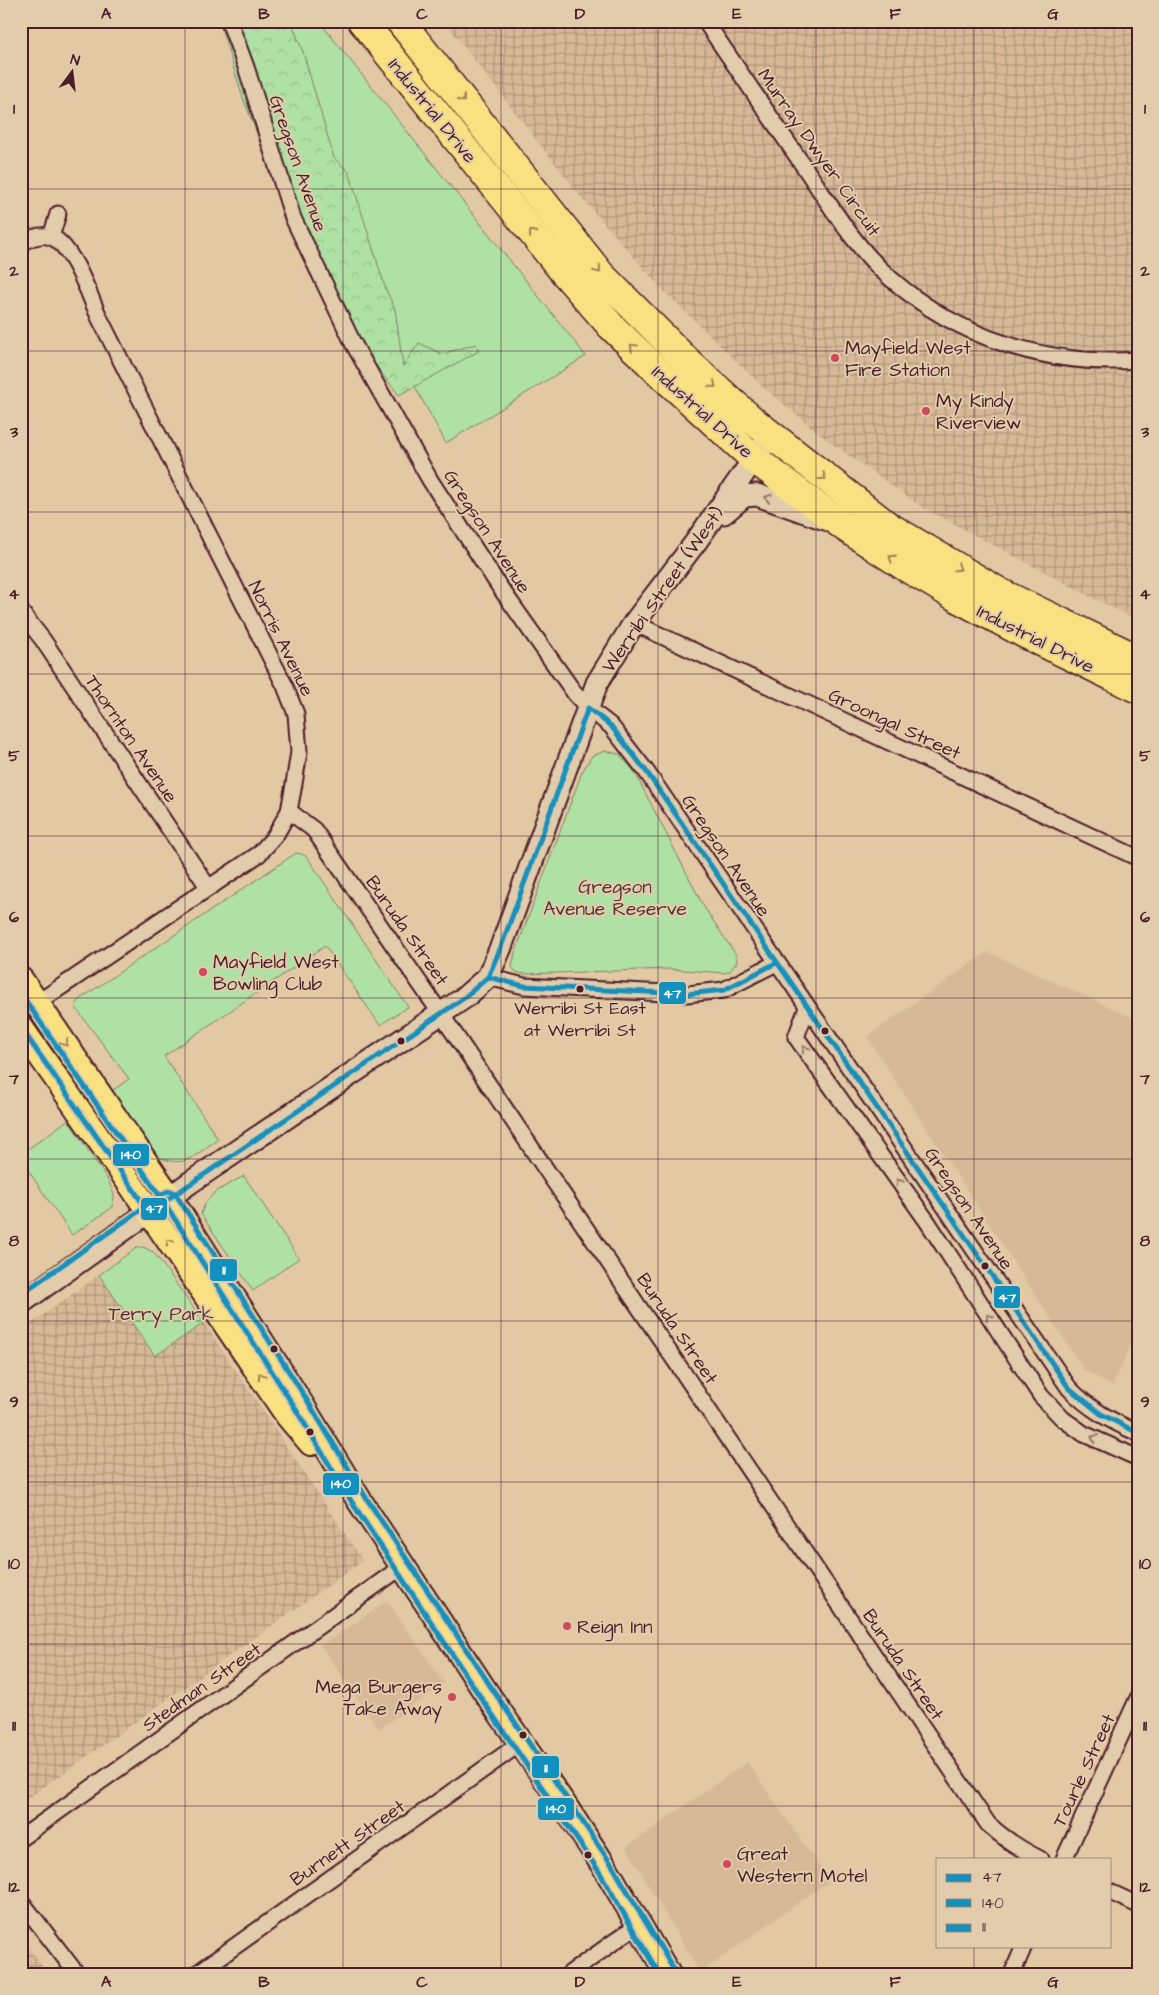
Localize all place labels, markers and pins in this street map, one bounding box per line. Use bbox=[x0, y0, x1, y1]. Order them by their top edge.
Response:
place label: Mayfield West Fire Station bbox=[845, 335, 971, 384]
marker: Mayfield West Fire Station bbox=[829, 352, 841, 364]
place label: My Kindy Riverview bbox=[936, 388, 1021, 437]
marker: My Kindy Riverview bbox=[920, 405, 932, 417]
place label: Mayfield West Bowling Club bbox=[213, 949, 339, 999]
marker: Mayfield West Bowling Club bbox=[197, 966, 209, 978]
marker: Werribi St East at Werribi St bbox=[575, 984, 585, 994]
place label: Werribi St East at Werribi St bbox=[514, 996, 646, 1043]
unlabelled marker bbox=[820, 1026, 830, 1036]
unlabelled marker bbox=[396, 1036, 406, 1046]
unlabelled marker bbox=[980, 1261, 990, 1271]
unlabelled marker bbox=[269, 1344, 279, 1354]
unlabelled marker bbox=[305, 1427, 315, 1437]
place label: Reign Inn bbox=[577, 1614, 652, 1642]
marker: Reign Inn bbox=[561, 1620, 573, 1632]
place label: Mega Burgers Take Away bbox=[315, 1674, 443, 1724]
marker: Mega Burgers Take Away bbox=[446, 1691, 458, 1703]
unlabelled marker bbox=[518, 1730, 528, 1740]
place label: Great Western Motel bbox=[737, 1841, 868, 1890]
unlabelled marker bbox=[583, 1850, 593, 1860]
marker: Great Western Motel bbox=[721, 1858, 733, 1870]

